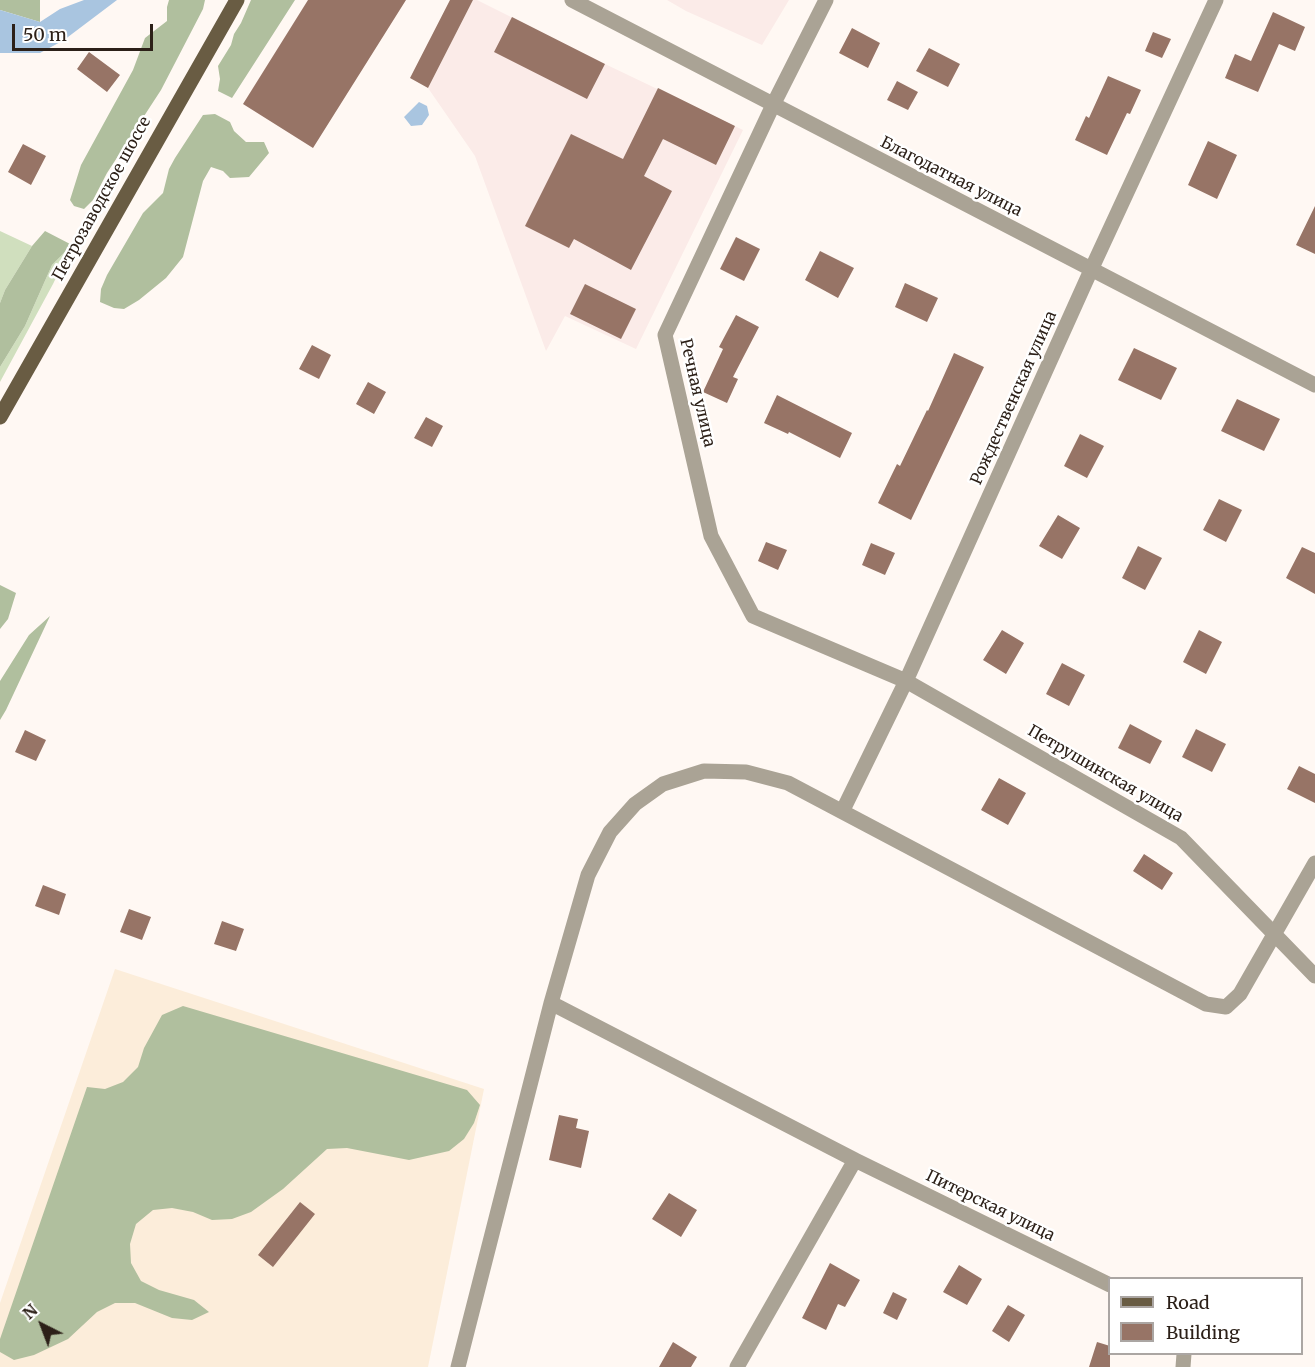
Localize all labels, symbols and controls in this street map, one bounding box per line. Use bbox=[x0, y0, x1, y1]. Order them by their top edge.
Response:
scale bar bbox=[15, 12, 156, 50]
text: 50 m bbox=[23, 23, 67, 46]
street label: Петрозаводское шоссе bbox=[49, 114, 155, 284]
street label: Благодатная улица bbox=[877, 133, 1025, 221]
street label: Рождественская улица bbox=[967, 308, 1061, 488]
street label: Речная улица bbox=[675, 337, 719, 449]
street label: Петрушинская улица bbox=[1024, 722, 1186, 826]
street label: Питерская улица bbox=[922, 1166, 1058, 1246]
legend bbox=[1108, 1277, 1303, 1355]
text: Road bbox=[1166, 1291, 1210, 1314]
north arrow bbox=[12, 1295, 72, 1355]
text: N bbox=[19, 1300, 41, 1323]
text: Building bbox=[1166, 1321, 1240, 1344]

